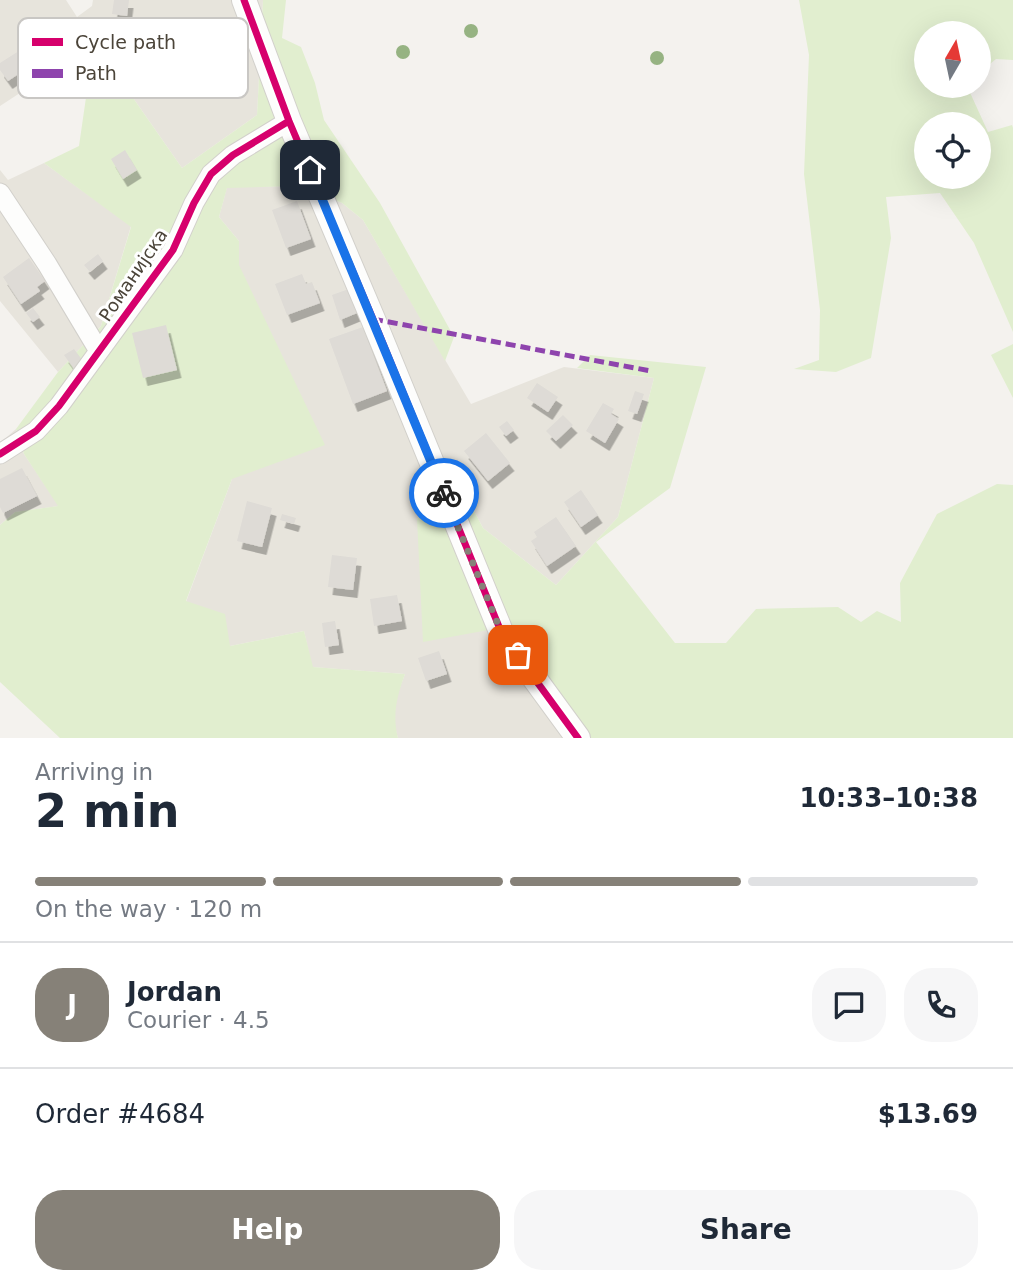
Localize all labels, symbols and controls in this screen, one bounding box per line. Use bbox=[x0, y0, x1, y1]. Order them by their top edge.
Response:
legend bbox=[18, 18, 248, 98]
north arrow bbox=[914, 21, 990, 98]
map controls bbox=[914, 21, 991, 189]
text: Cycle path bbox=[75, 31, 176, 53]
text: Path bbox=[75, 62, 117, 84]
button: locate bbox=[914, 112, 991, 189]
pin bbox=[280, 140, 340, 200]
icon: home bbox=[291, 151, 329, 189]
street label: Романијска bbox=[94, 225, 172, 325]
courier bbox=[409, 458, 479, 528]
icon: bike bbox=[425, 474, 463, 512]
pin bbox=[488, 625, 548, 685]
icon: bag bbox=[499, 636, 537, 674]
text: Arriving in bbox=[35, 759, 153, 785]
text: 10:33–10:38 bbox=[799, 783, 978, 813]
text: 2 min bbox=[35, 784, 179, 838]
text: On the way · 120 m bbox=[35, 896, 262, 922]
button: chat bbox=[812, 968, 886, 1042]
button: phone bbox=[904, 968, 978, 1042]
text: Jordan bbox=[127, 977, 222, 1007]
text: J bbox=[67, 990, 77, 1020]
text: Courier · 4.5 bbox=[127, 1007, 270, 1033]
text: Order #4684 bbox=[35, 1099, 205, 1129]
text: $13.69 bbox=[878, 1099, 978, 1129]
button: Help bbox=[35, 1190, 500, 1270]
button: Share bbox=[514, 1190, 978, 1270]

